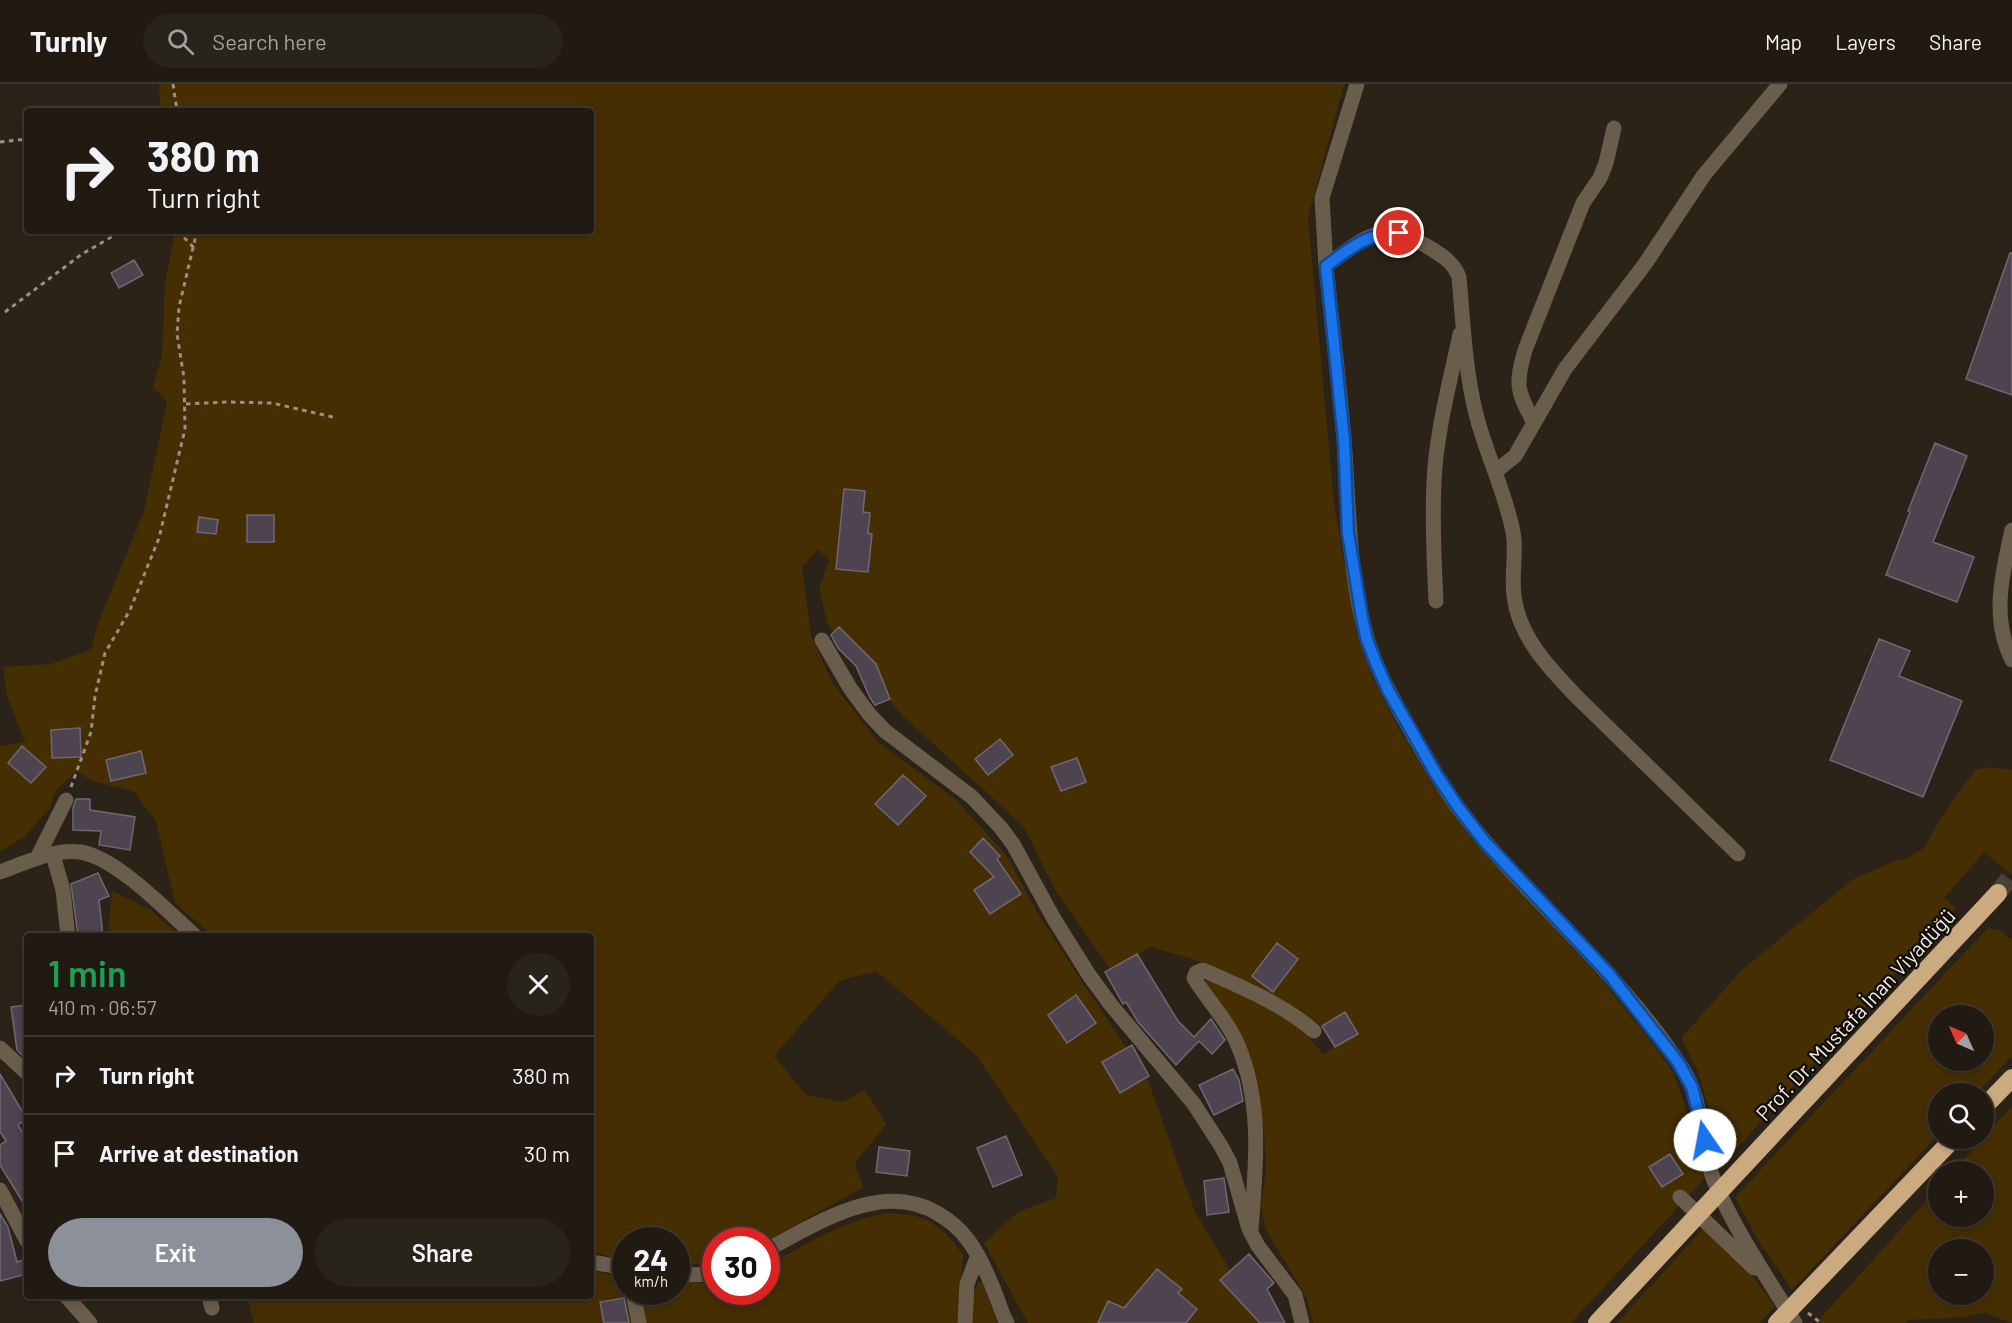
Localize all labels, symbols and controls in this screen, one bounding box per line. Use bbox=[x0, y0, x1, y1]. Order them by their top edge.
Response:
search box bbox=[143, 14, 563, 68]
text: Turnly bbox=[30, 24, 107, 58]
icon: search bbox=[164, 25, 197, 58]
text: Search here bbox=[212, 28, 327, 54]
text: Map bbox=[1765, 29, 1802, 54]
text: Layers bbox=[1835, 29, 1896, 54]
text: Share bbox=[1929, 29, 1982, 54]
text: 380 m bbox=[147, 130, 260, 180]
icon: right bbox=[48, 132, 126, 210]
text: Turn right bbox=[147, 181, 261, 213]
pin bbox=[1373, 207, 1424, 258]
icon: arrive bbox=[1382, 216, 1415, 249]
street label: Prof. Dr. Mustafa İnan Viyadüğü bbox=[1750, 903, 1960, 1125]
text: 1 min bbox=[48, 951, 127, 994]
button: close bbox=[507, 953, 570, 1016]
text: 410 m · 06:57 bbox=[48, 995, 156, 1019]
north arrow bbox=[1928, 1005, 1994, 1071]
map controls bbox=[1928, 1005, 1994, 1305]
icon: right bbox=[48, 1059, 81, 1092]
text: Turn right bbox=[99, 1062, 194, 1088]
text: 380 m bbox=[512, 1062, 570, 1088]
button: search bbox=[1928, 1083, 1994, 1149]
position arrow bbox=[1673, 1108, 1737, 1172]
icon: arrive bbox=[48, 1137, 81, 1170]
text: Arrive at destination bbox=[99, 1140, 298, 1166]
text: 30 m bbox=[524, 1140, 570, 1166]
button: + bbox=[1928, 1161, 1994, 1227]
button: Exit bbox=[48, 1218, 303, 1287]
button: Share bbox=[315, 1218, 570, 1287]
speed limit sign: 30 bbox=[702, 1227, 780, 1305]
button: − bbox=[1928, 1239, 1994, 1305]
text: 24 bbox=[634, 1241, 668, 1277]
text: km/h bbox=[634, 1272, 668, 1290]

